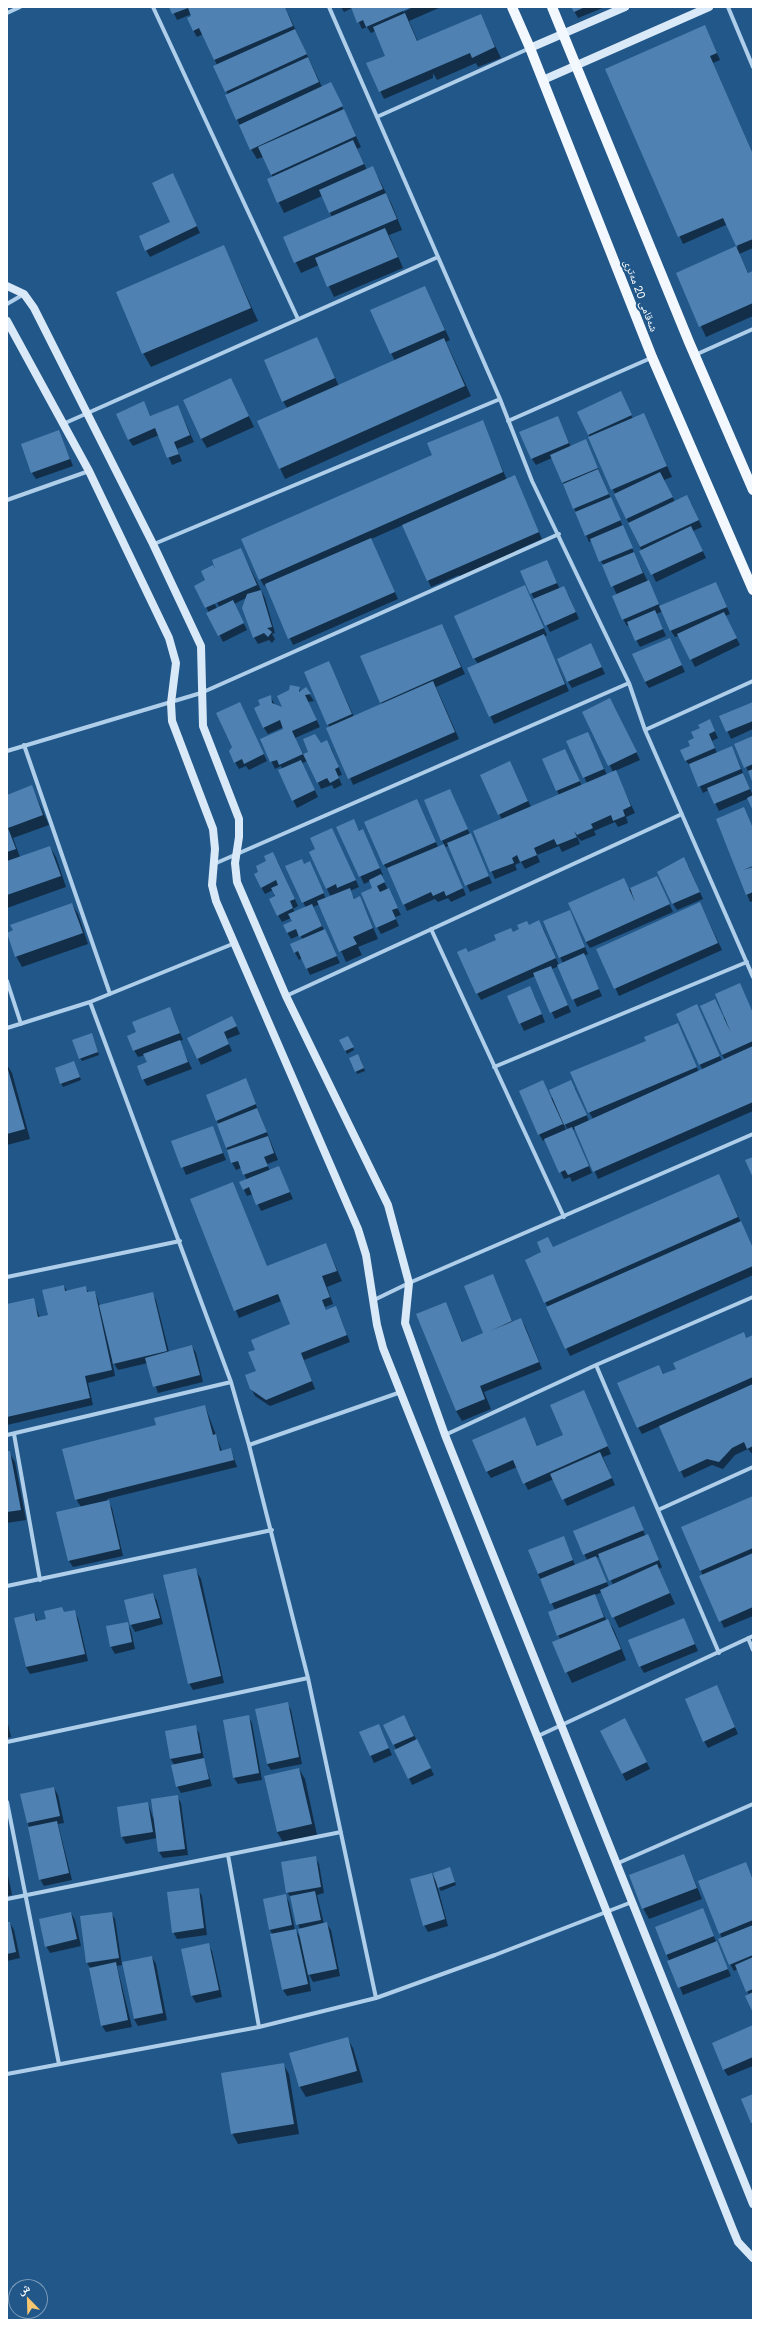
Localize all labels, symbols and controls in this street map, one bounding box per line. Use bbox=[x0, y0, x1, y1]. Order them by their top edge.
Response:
street label: شەقامی 20 مەتری bbox=[620, 258, 660, 334]
north arrow bbox=[8, 2279, 48, 2319]
text: ش bbox=[15, 2279, 32, 2299]

